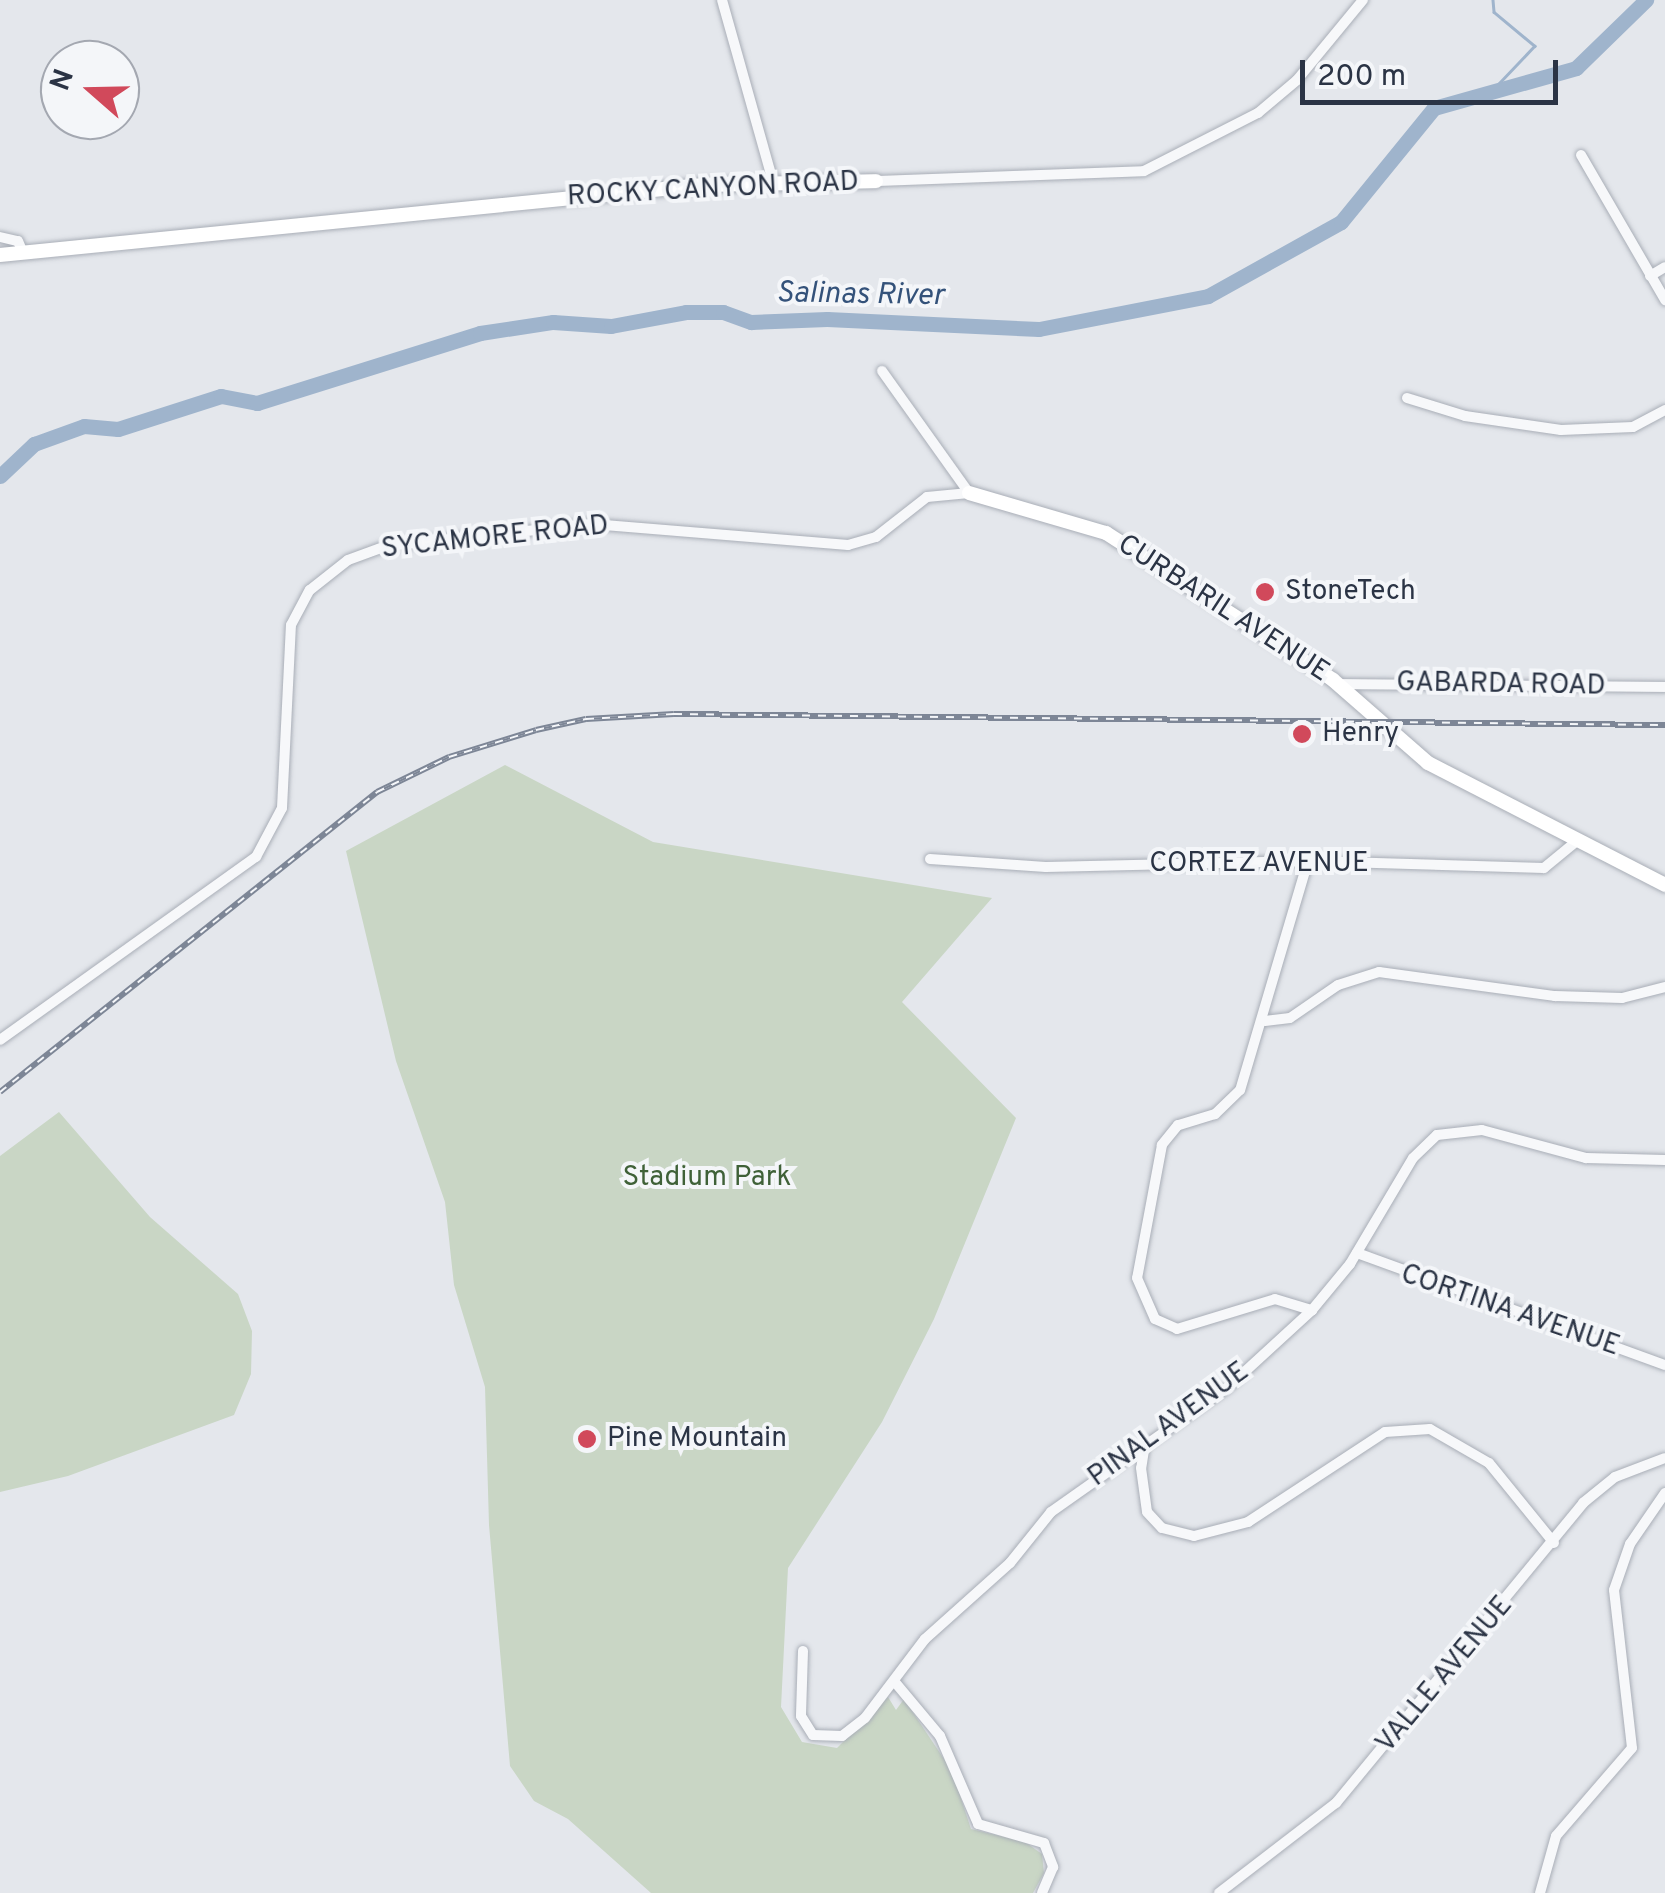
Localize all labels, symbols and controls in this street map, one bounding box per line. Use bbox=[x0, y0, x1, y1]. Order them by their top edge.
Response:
north arrow bbox=[40, 40, 140, 140]
scale bar bbox=[1305, 40, 1562, 102]
text: 200 m bbox=[1317, 59, 1406, 96]
text: N bbox=[43, 65, 84, 96]
street label: ROCKY CANYON ROAD bbox=[566, 166, 860, 214]
water label: Salinas River bbox=[776, 277, 944, 315]
street label: SYCAMORE ROAD bbox=[380, 509, 610, 567]
street label: CURBARIL AVENUE bbox=[1110, 528, 1336, 690]
place label: StoneTech bbox=[1285, 575, 1416, 609]
marker: StoneTech bbox=[1254, 581, 1276, 603]
street label: GABARDA ROAD bbox=[1395, 666, 1607, 704]
place label: Henry bbox=[1322, 717, 1399, 751]
marker: Henry bbox=[1291, 723, 1313, 745]
street label: CORTEZ AVENUE bbox=[1149, 847, 1369, 881]
park label: Stadium Park bbox=[623, 1161, 791, 1195]
street label: CORTINA AVENUE bbox=[1395, 1257, 1625, 1365]
street label: PINAL AVENUE bbox=[1081, 1355, 1257, 1495]
place label: Pine Mountain bbox=[607, 1422, 787, 1456]
marker: Pine Mountain bbox=[576, 1428, 598, 1450]
street label: VALLE AVENUE bbox=[1369, 1589, 1521, 1761]

